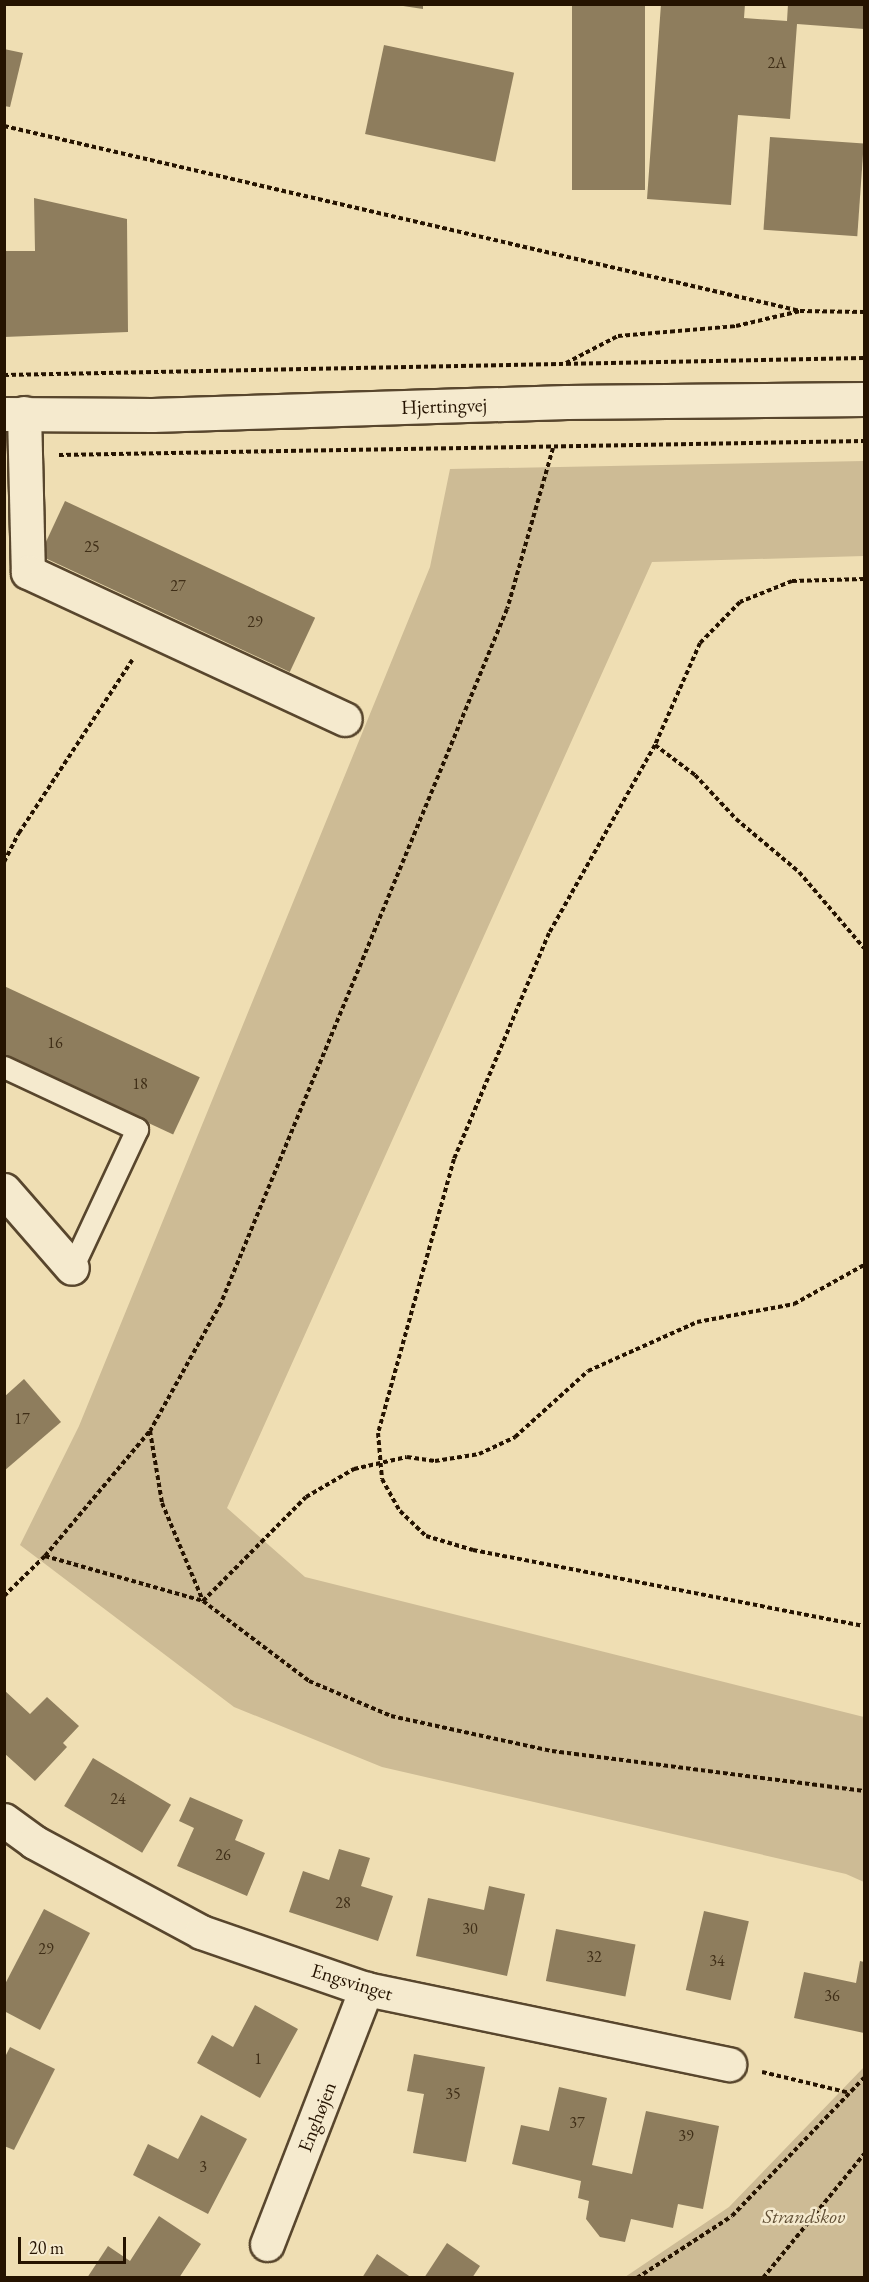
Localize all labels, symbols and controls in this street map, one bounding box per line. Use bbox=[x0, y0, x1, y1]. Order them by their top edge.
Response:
house number: 2A bbox=[768, 53, 786, 73]
street label: Hjertingvej bbox=[400, 393, 488, 419]
house number: 25 bbox=[84, 537, 100, 557]
house number: 27 bbox=[170, 576, 186, 596]
house number: 29 bbox=[247, 612, 263, 632]
house number: 16 bbox=[47, 1033, 63, 1053]
house number: 18 bbox=[132, 1074, 148, 1094]
house number: 17 bbox=[14, 1409, 30, 1429]
house number: 24 bbox=[110, 1789, 126, 1809]
house number: 26 bbox=[215, 1845, 231, 1865]
house number: 28 bbox=[335, 1893, 351, 1913]
house number: 30 bbox=[462, 1919, 478, 1939]
house number: 29 bbox=[38, 1939, 54, 1959]
house number: 32 bbox=[586, 1947, 602, 1967]
house number: 34 bbox=[709, 1951, 725, 1971]
street label: Engsvinget bbox=[308, 1958, 396, 2006]
house number: 36 bbox=[824, 1986, 840, 2006]
house number: 1 bbox=[254, 2049, 262, 2069]
street label: Enghøjen bbox=[293, 2078, 341, 2156]
house number: 35 bbox=[445, 2084, 461, 2104]
house number: 37 bbox=[569, 2113, 585, 2133]
house number: 39 bbox=[678, 2126, 694, 2146]
house number: 3 bbox=[199, 2157, 207, 2177]
park label: Strandskov bbox=[763, 2204, 845, 2228]
scale bar bbox=[21, 2225, 129, 2263]
text: 20 m bbox=[29, 2236, 64, 2259]

